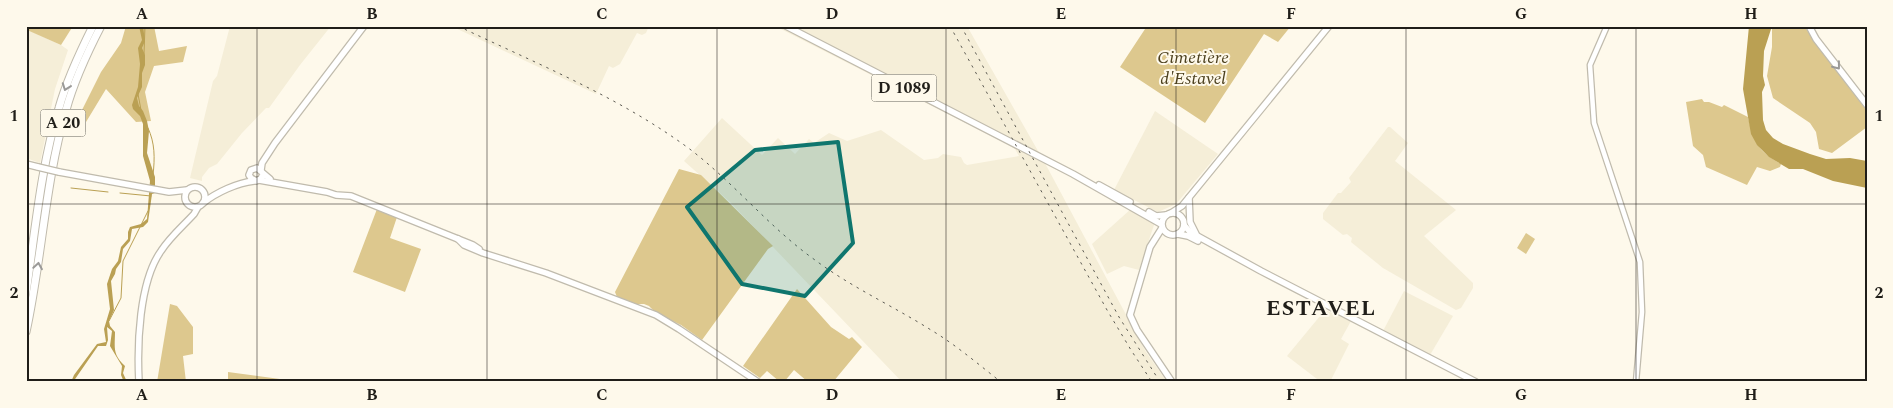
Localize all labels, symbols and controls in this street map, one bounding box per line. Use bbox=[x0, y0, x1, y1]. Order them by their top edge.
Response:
text: A bbox=[136, 2, 149, 26]
text: B bbox=[366, 2, 378, 26]
text: C bbox=[596, 2, 608, 26]
text: D bbox=[826, 2, 839, 26]
text: E bbox=[1056, 2, 1066, 26]
text: F bbox=[1286, 2, 1296, 26]
text: G bbox=[1515, 2, 1527, 26]
text: H bbox=[1744, 2, 1758, 26]
park label: Cimetière d'Estavel bbox=[1157, 44, 1229, 92]
one-way arrow bbox=[1831, 60, 1839, 69]
road number: D 1089 bbox=[872, 75, 936, 102]
one-way arrow bbox=[62, 82, 72, 90]
text: 1 bbox=[10, 104, 18, 128]
text: 1 bbox=[1875, 104, 1883, 128]
road number: A 20 bbox=[40, 110, 86, 136]
one-way arrow bbox=[32, 262, 42, 271]
text: 2 bbox=[10, 281, 19, 305]
text: 2 bbox=[1875, 281, 1884, 305]
district label: ESTAVEL bbox=[1266, 292, 1376, 325]
text: A bbox=[136, 383, 149, 407]
text: B bbox=[366, 383, 378, 407]
text: C bbox=[596, 383, 608, 407]
text: D bbox=[826, 383, 839, 407]
text: E bbox=[1056, 383, 1066, 407]
text: F bbox=[1286, 383, 1296, 407]
text: G bbox=[1515, 383, 1527, 407]
text: H bbox=[1744, 383, 1758, 407]

